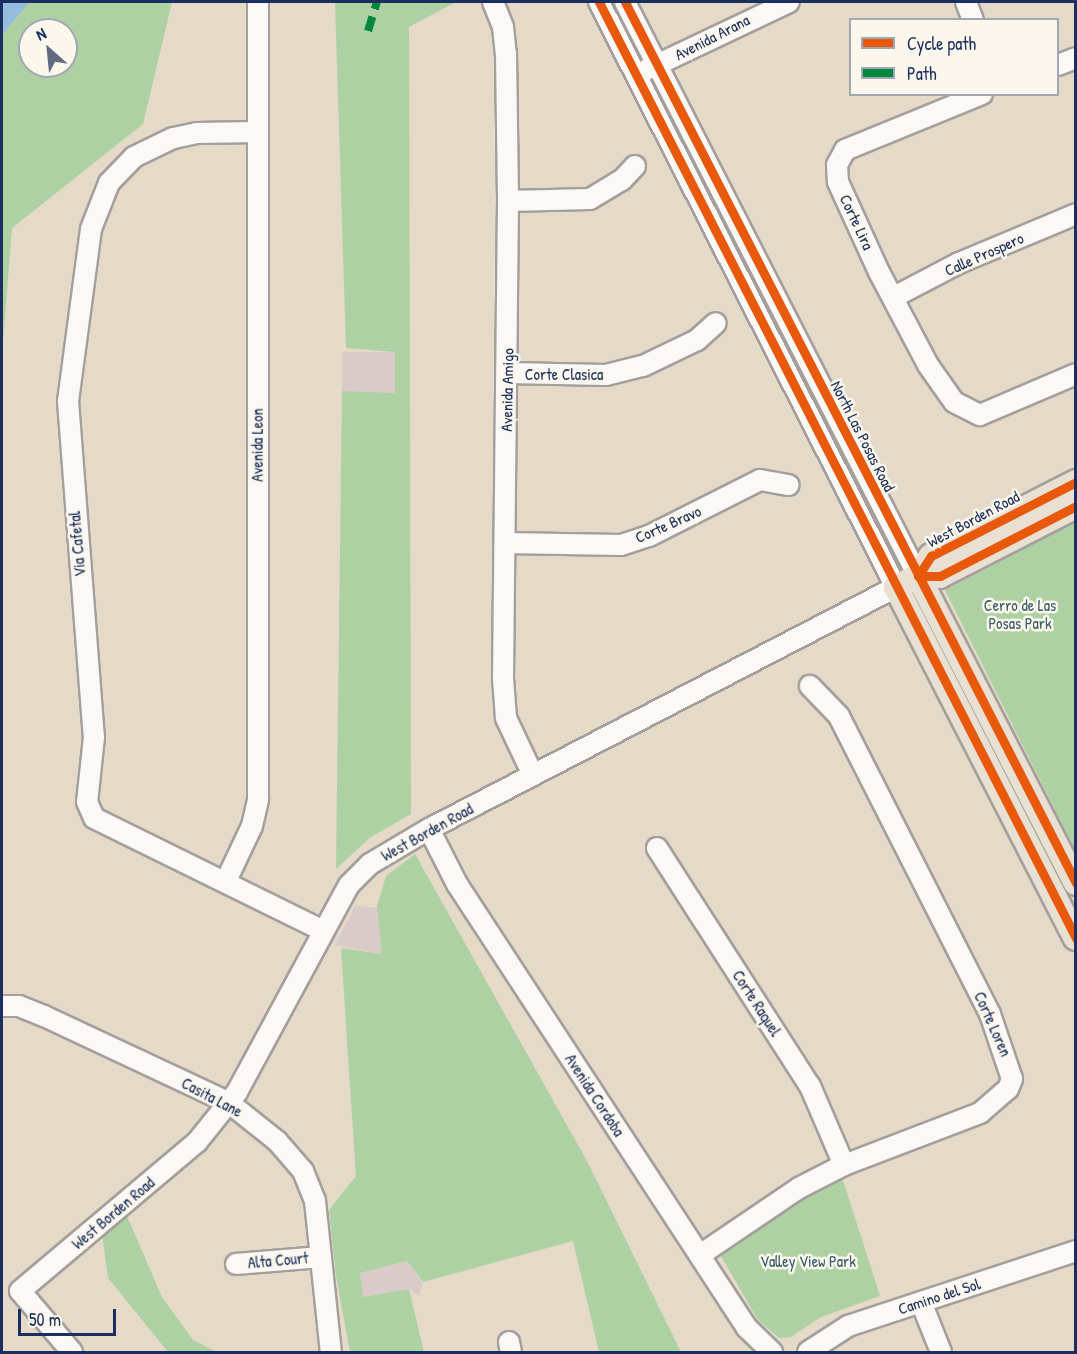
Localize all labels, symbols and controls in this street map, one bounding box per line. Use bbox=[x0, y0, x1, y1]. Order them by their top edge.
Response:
street label: Avenida Arana bbox=[671, 10, 753, 64]
north arrow bbox=[18, 18, 78, 78]
legend bbox=[849, 18, 1059, 96]
text: N bbox=[32, 22, 50, 45]
text: Cycle path bbox=[907, 31, 976, 56]
text: Path bbox=[907, 61, 936, 86]
street label: Corte Lira bbox=[836, 191, 878, 253]
street label: Calle Prospero bbox=[942, 228, 1026, 280]
street label: Avenida Amigo bbox=[497, 348, 517, 432]
street label: Corte Clasica bbox=[525, 364, 603, 384]
street label: North Las Posas Road bbox=[827, 377, 899, 495]
street label: Avenida Leon bbox=[247, 408, 267, 482]
street label: West Borden Road bbox=[923, 487, 1023, 551]
street label: Corte Bravo bbox=[632, 501, 704, 547]
street label: Via Cafetal bbox=[65, 510, 89, 578]
park label: Cerro de Las Posas Park bbox=[984, 595, 1056, 633]
street label: West Borden Road bbox=[378, 799, 476, 865]
street label: Corte Raquel bbox=[729, 966, 785, 1040]
street label: Corte Loren bbox=[970, 989, 1016, 1059]
street label: Avenida Cordoba bbox=[561, 1050, 629, 1140]
street label: Casita Lane bbox=[178, 1073, 246, 1121]
street label: West Borden Road bbox=[68, 1173, 158, 1253]
street label: Alta Court bbox=[247, 1248, 309, 1272]
park label: Valley View Park bbox=[760, 1251, 856, 1271]
street label: Camino del Sol bbox=[895, 1274, 983, 1318]
scale bar bbox=[21, 1297, 118, 1335]
text: 50 m bbox=[29, 1307, 61, 1332]

